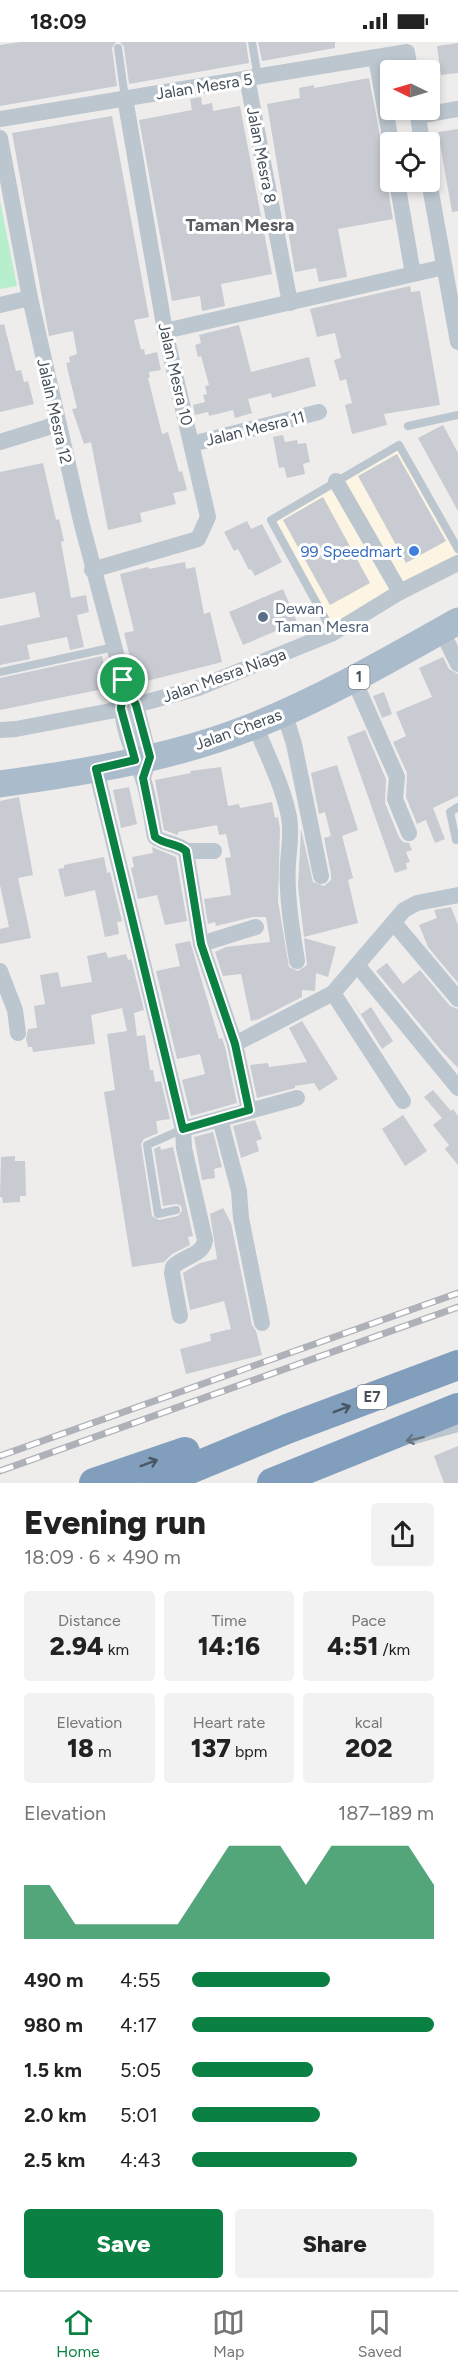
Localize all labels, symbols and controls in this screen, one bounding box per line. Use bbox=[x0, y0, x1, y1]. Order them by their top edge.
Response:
text: 18:09 bbox=[30, 8, 86, 35]
north arrow bbox=[380, 60, 440, 120]
map controls bbox=[380, 60, 440, 192]
street label: Jalan Mesra 5 bbox=[154, 69, 254, 103]
street label: Jalan Mesra 8 bbox=[243, 105, 280, 205]
button: locate bbox=[380, 132, 440, 192]
district label: Taman Mesra bbox=[186, 214, 294, 236]
street label: Jalan Mesra 10 bbox=[154, 321, 197, 427]
street label: Jalaln Mesra 12 bbox=[33, 357, 76, 466]
street label: Jalan Mesra 11 bbox=[204, 407, 307, 450]
place label: 99 Speedmart bbox=[301, 542, 402, 561]
marker: 99 Speedmart bbox=[407, 544, 421, 558]
place label: Dewan Taman Mesra bbox=[275, 599, 369, 636]
marker: Dewan Taman Mesra bbox=[256, 610, 270, 624]
street label: Jalan Mesra Niaga bbox=[160, 644, 289, 707]
pin bbox=[97, 654, 148, 705]
icon: arrive bbox=[106, 663, 139, 696]
road number: 1 bbox=[348, 665, 370, 689]
street label: Jalan Cheras bbox=[192, 705, 284, 754]
road number: E7 bbox=[357, 1385, 387, 1409]
one-way arrow bbox=[332, 1402, 350, 1413]
one-way arrow bbox=[406, 1434, 425, 1446]
one-way arrow bbox=[139, 1457, 158, 1468]
text: Evening run bbox=[24, 1503, 206, 1542]
button: share bbox=[371, 1503, 434, 1566]
text: 18:09 · 6 × 490 m bbox=[24, 1545, 181, 1569]
text: Distance bbox=[58, 1611, 121, 1630]
text: Time bbox=[212, 1611, 246, 1630]
text: Pace bbox=[351, 1611, 386, 1630]
text: 2.94 bbox=[50, 1630, 104, 1662]
text: 14:16 bbox=[198, 1630, 260, 1662]
text: 4:51 bbox=[327, 1630, 379, 1662]
text: km bbox=[104, 1640, 129, 1659]
text: /km bbox=[379, 1640, 410, 1659]
text: Elevation bbox=[56, 1713, 122, 1732]
text: Heart rate bbox=[193, 1713, 265, 1732]
text: kcal bbox=[355, 1713, 383, 1732]
text: 18 bbox=[67, 1732, 94, 1764]
text: 137 bbox=[191, 1732, 231, 1764]
text: 202 bbox=[345, 1732, 392, 1764]
text: m bbox=[94, 1742, 112, 1761]
text: bpm bbox=[231, 1742, 267, 1761]
text: Elevation bbox=[24, 1801, 106, 1825]
text: 187–189 m bbox=[338, 1801, 434, 1825]
text: 490 m bbox=[24, 1968, 83, 1992]
text: 4:55 bbox=[120, 1968, 160, 1992]
text: 980 m bbox=[24, 2013, 83, 2037]
text: 4:17 bbox=[120, 2013, 156, 2037]
text: 1.5 km bbox=[24, 2058, 82, 2082]
text: 5:05 bbox=[120, 2058, 161, 2082]
text: 2.0 km bbox=[24, 2103, 86, 2127]
text: 5:01 bbox=[120, 2103, 158, 2127]
text: 2.5 km bbox=[24, 2148, 85, 2172]
text: 4:43 bbox=[120, 2148, 161, 2172]
button: Save bbox=[24, 2209, 223, 2278]
button: Share bbox=[235, 2209, 434, 2278]
tab: Home bbox=[56, 2306, 100, 2361]
tab: Map bbox=[212, 2306, 245, 2361]
tab: Saved bbox=[358, 2306, 402, 2361]

